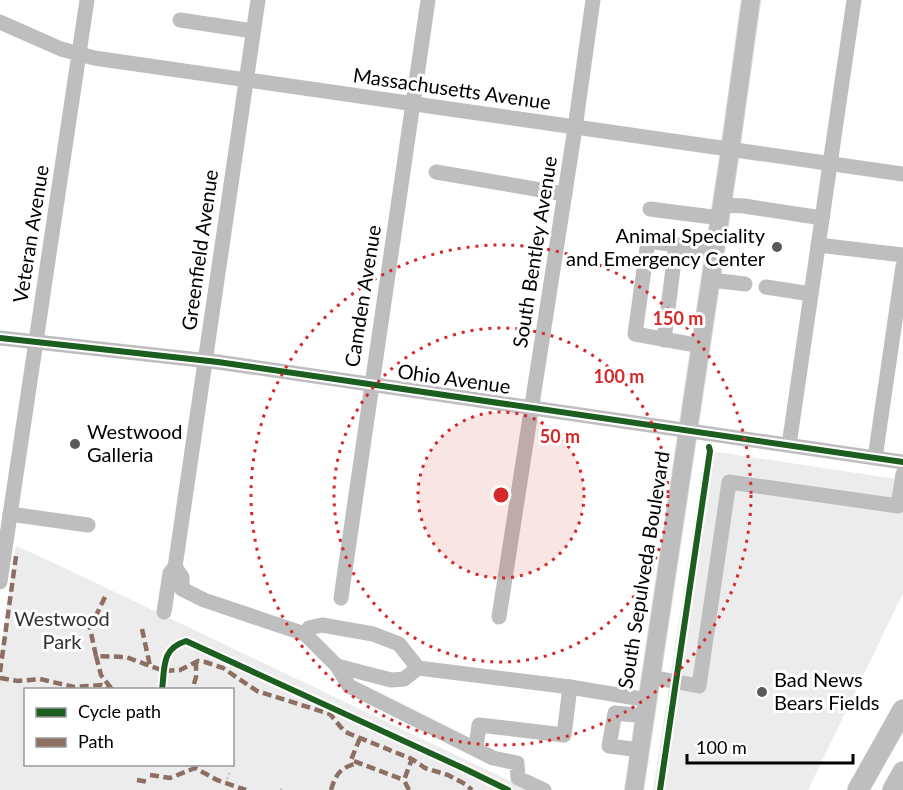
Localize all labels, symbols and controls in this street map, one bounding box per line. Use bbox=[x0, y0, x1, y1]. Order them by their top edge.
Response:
street label: Massachusetts Avenue bbox=[352, 62, 553, 114]
street label: South Bentley Avenue bbox=[507, 154, 561, 349]
street label: Veteran Avenue bbox=[7, 163, 53, 304]
street label: Greenfield Avenue bbox=[176, 168, 222, 332]
street label: Camden Avenue bbox=[339, 223, 385, 369]
place label: Animal Speciality and Emergency Center bbox=[566, 223, 766, 270]
marker: Animal Speciality and Emergency Center bbox=[770, 240, 784, 254]
text: 150 m bbox=[653, 307, 703, 329]
street label: Ohio Avenue bbox=[396, 358, 512, 398]
text: 100 m bbox=[594, 365, 644, 387]
place label: Westwood Galleria bbox=[87, 419, 182, 466]
text: 50 m bbox=[540, 425, 580, 447]
marker: Westwood Galleria bbox=[68, 437, 82, 451]
street label: South Sepulveda Boulevard bbox=[612, 449, 674, 690]
centre of rings bbox=[491, 485, 511, 505]
park label: Westwood Park bbox=[14, 606, 110, 653]
place label: Bad News Bears Fields bbox=[774, 667, 880, 714]
marker: Bad News Bears Fields bbox=[755, 685, 769, 699]
legend bbox=[24, 688, 234, 766]
text: Cycle path bbox=[78, 700, 161, 722]
scale bar bbox=[687, 727, 854, 765]
text: Path bbox=[78, 730, 114, 752]
text: 100 m bbox=[696, 736, 747, 758]

